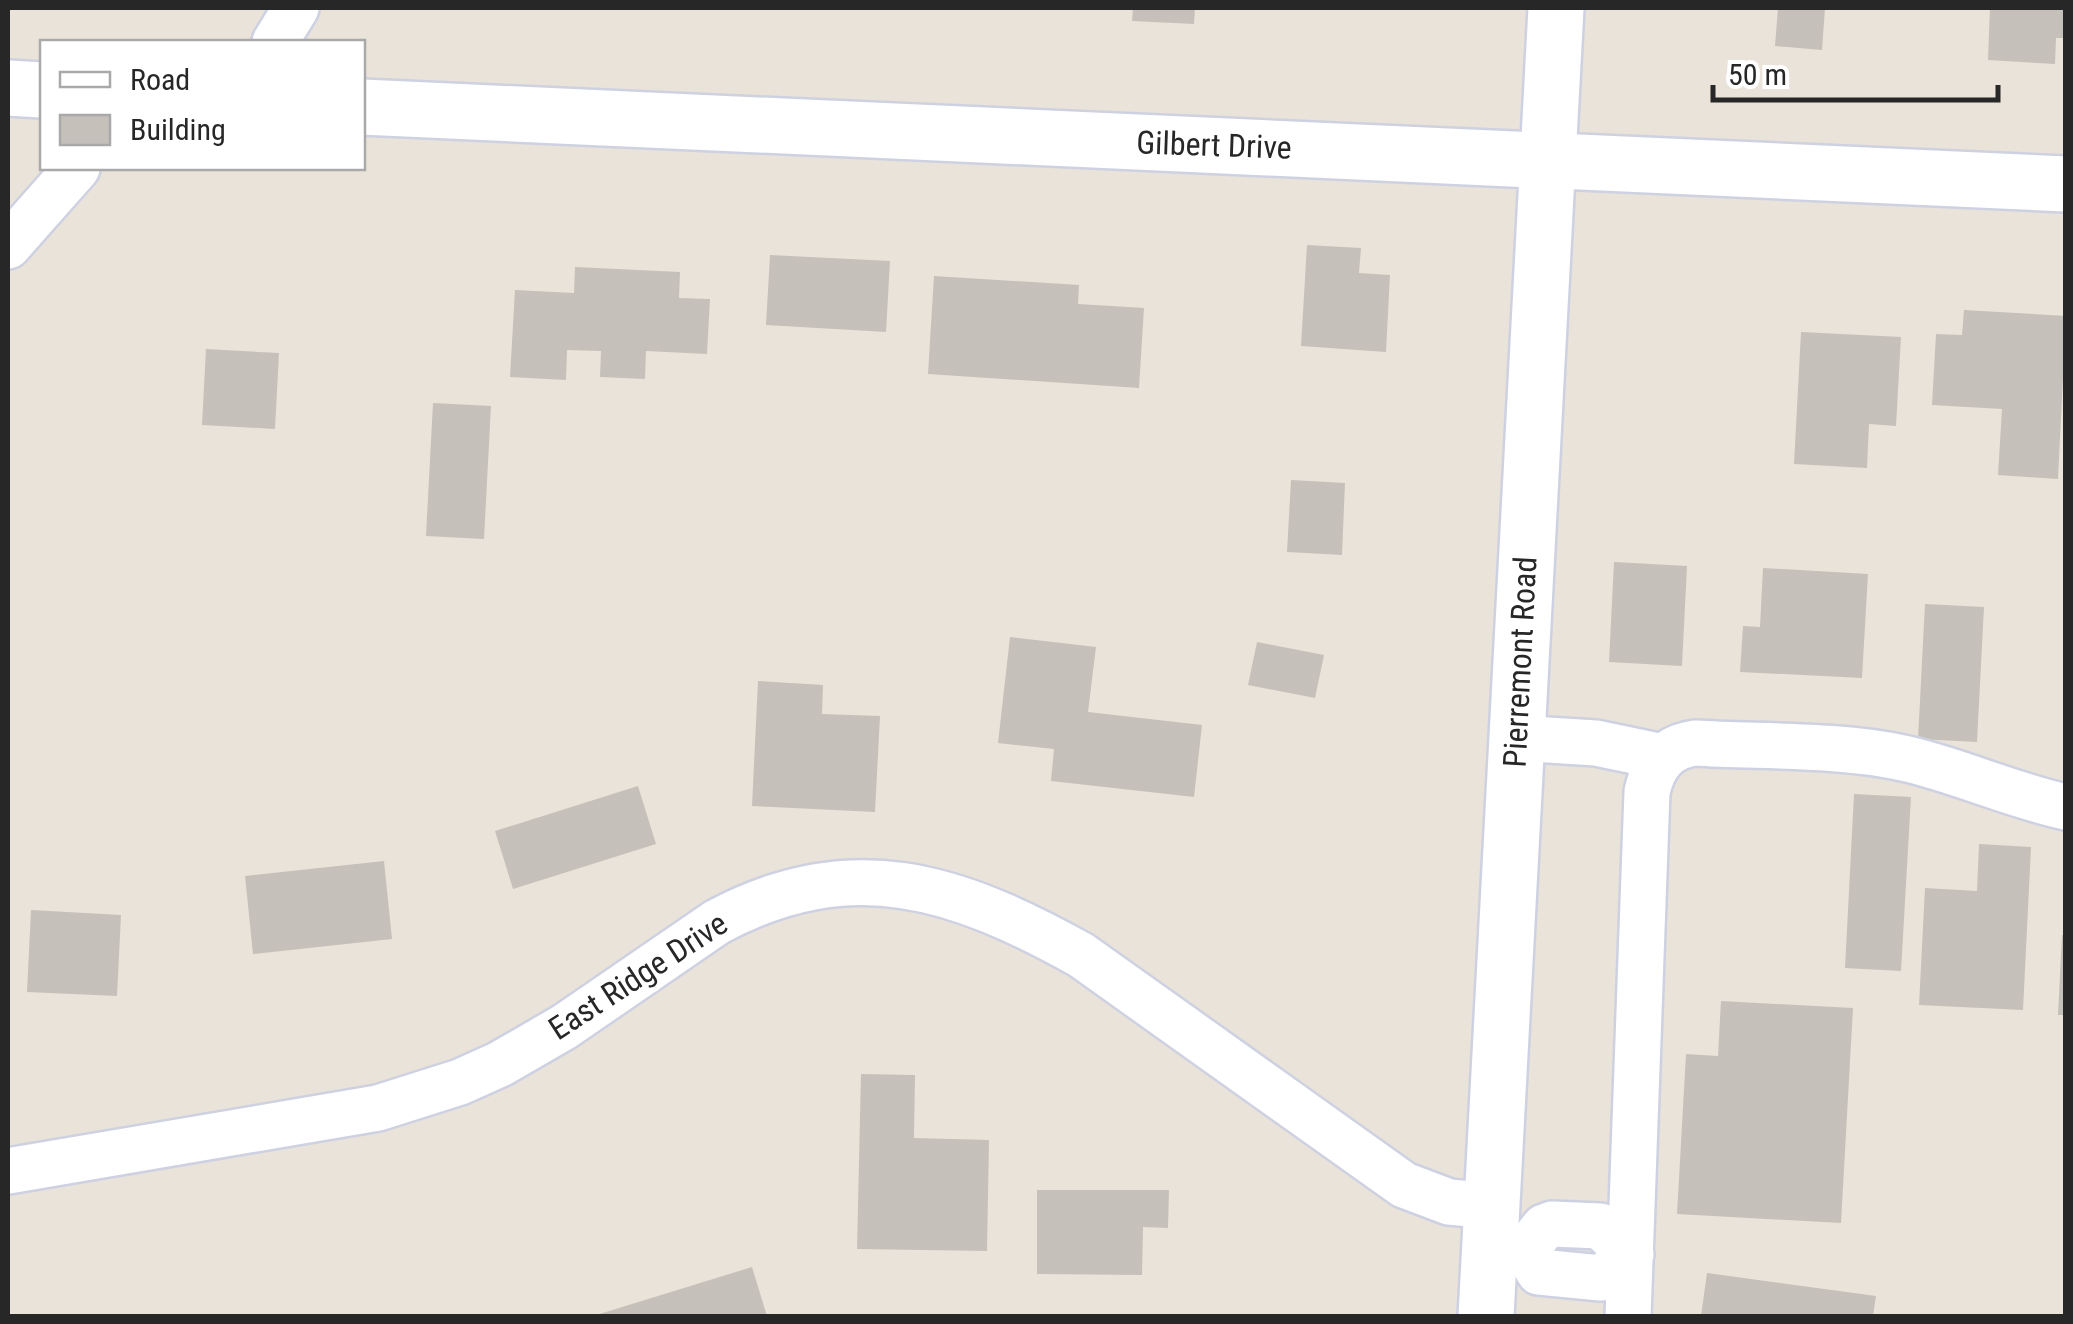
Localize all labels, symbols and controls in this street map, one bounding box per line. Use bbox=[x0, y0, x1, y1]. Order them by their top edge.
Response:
legend bbox=[40, 40, 365, 170]
scale bar bbox=[1713, 40, 1998, 102]
text: 50 m bbox=[1728, 57, 1787, 92]
text: Road bbox=[130, 62, 190, 97]
text: Building bbox=[130, 112, 226, 147]
street label: Gilbert Drive bbox=[1136, 123, 1292, 167]
street label: Pierremont Road bbox=[1496, 556, 1544, 768]
street label: East Ridge Drive bbox=[542, 904, 734, 1048]

